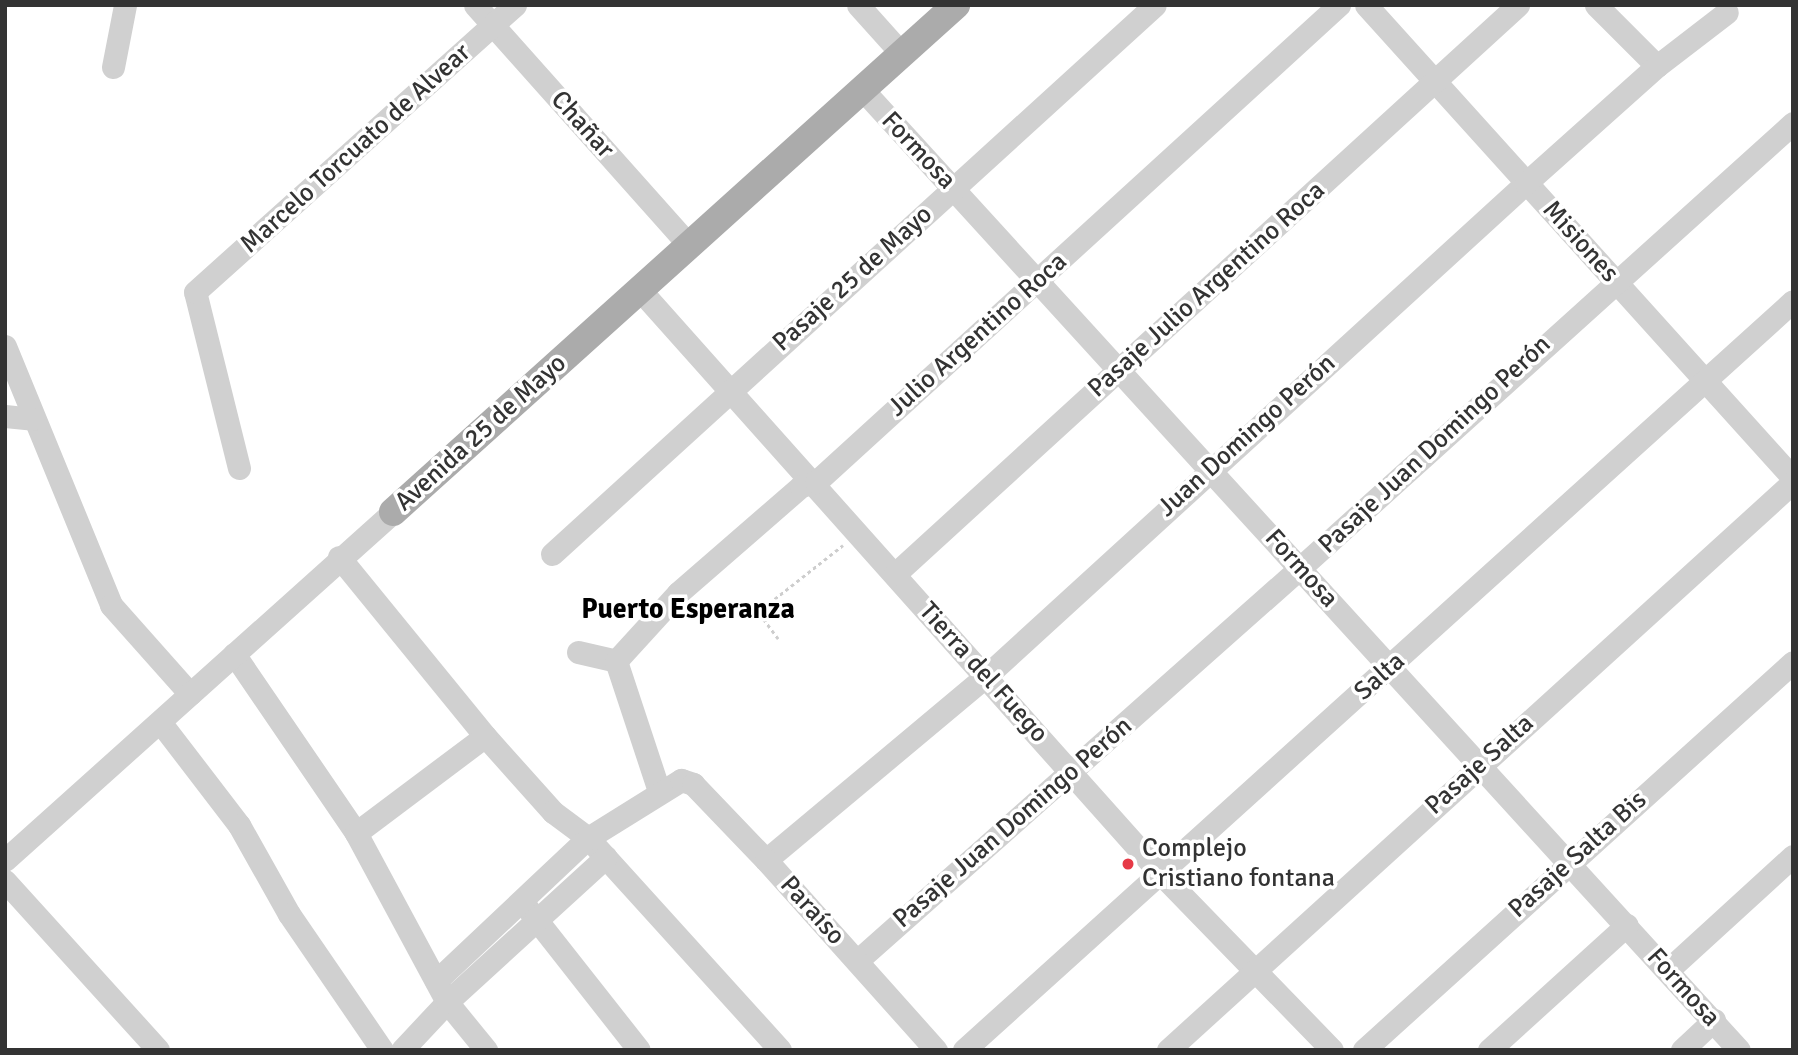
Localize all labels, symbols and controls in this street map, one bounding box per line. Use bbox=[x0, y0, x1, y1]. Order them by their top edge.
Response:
street label: Marcelo Torcuato de Alvear bbox=[235, 38, 477, 260]
street label: Chañar bbox=[544, 85, 620, 165]
street label: Formosa bbox=[874, 106, 962, 196]
street label: Pasaje Julio Argentino Roca bbox=[1082, 175, 1332, 405]
street label: Misiones bbox=[1535, 195, 1625, 289]
street label: Pasaje 25 de Mayo bbox=[767, 199, 939, 359]
street label: Julio Argentino Roca bbox=[882, 247, 1074, 423]
street label: Pasaje Juan Domingo Perón bbox=[1312, 329, 1558, 561]
street label: Avenida 25 de Mayo bbox=[389, 348, 573, 518]
street label: Juan Domingo Perón bbox=[1152, 348, 1342, 524]
street label: Formosa bbox=[1258, 523, 1344, 615]
district label: Puerto Esperanza bbox=[581, 592, 795, 626]
street label: Tierra del Fuego bbox=[912, 596, 1054, 750]
street label: Salta bbox=[1348, 646, 1412, 708]
street label: Pasaje Salta bbox=[1419, 708, 1541, 822]
street label: Pasaje Juan Domingo Perón bbox=[887, 711, 1139, 935]
street label: Pasaje Salta Bis bbox=[1503, 785, 1653, 925]
place label: Complejo Cristiano fontana bbox=[1142, 833, 1335, 894]
marker: Complejo Cristiano fontana bbox=[1120, 856, 1136, 872]
street label: Paraíso bbox=[773, 870, 851, 952]
street label: Formosa bbox=[1640, 942, 1726, 1034]

